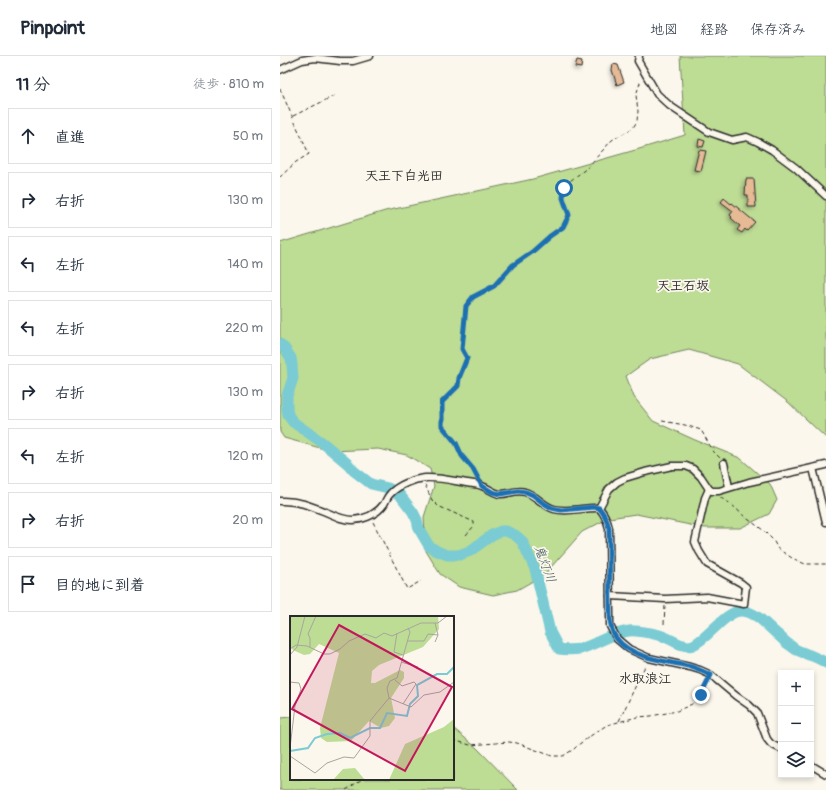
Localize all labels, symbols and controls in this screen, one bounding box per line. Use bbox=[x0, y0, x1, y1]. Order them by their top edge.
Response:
text: Pinpoint bbox=[20, 16, 85, 40]
text: 地図 bbox=[650, 21, 678, 38]
text: 経路 bbox=[700, 21, 728, 38]
text: 保存済み bbox=[750, 21, 806, 38]
text: 11 分 bbox=[16, 74, 50, 95]
text: 徒歩 · 810 m bbox=[193, 76, 264, 92]
icon: ahead bbox=[17, 125, 39, 147]
text: 直進 bbox=[55, 128, 85, 147]
text: 50 m bbox=[233, 128, 263, 144]
district label: 天王下白光田 bbox=[365, 168, 443, 184]
route start bbox=[555, 179, 573, 197]
icon: right bbox=[17, 189, 39, 211]
text: 右折 bbox=[55, 192, 85, 211]
text: 130 m bbox=[227, 192, 263, 208]
icon: left bbox=[17, 253, 39, 275]
text: 左折 bbox=[55, 256, 85, 275]
text: 140 m bbox=[227, 256, 263, 272]
district label: 天王石坂 bbox=[657, 278, 709, 294]
icon: left bbox=[17, 317, 39, 339]
text: 左折 bbox=[55, 320, 85, 339]
text: 220 m bbox=[225, 320, 263, 336]
icon: right bbox=[17, 381, 39, 403]
text: 右折 bbox=[55, 384, 85, 403]
text: 130 m bbox=[227, 384, 263, 400]
icon: left bbox=[17, 445, 39, 467]
text: 左折 bbox=[55, 448, 85, 467]
text: 120 m bbox=[227, 448, 263, 464]
icon: right bbox=[17, 509, 39, 531]
text: 右折 bbox=[55, 512, 85, 531]
text: 20 m bbox=[232, 512, 263, 528]
water label: 鬼灯川 bbox=[531, 543, 559, 585]
icon: arrive bbox=[17, 573, 39, 595]
text: 目的地に到着 bbox=[55, 576, 145, 595]
inset map bbox=[290, 616, 454, 780]
map controls bbox=[778, 670, 814, 778]
button: + bbox=[778, 670, 814, 706]
district label: 水取浪江 bbox=[619, 671, 671, 687]
route end bbox=[692, 686, 710, 704]
button: − bbox=[778, 706, 814, 742]
button: layers bbox=[778, 742, 814, 778]

